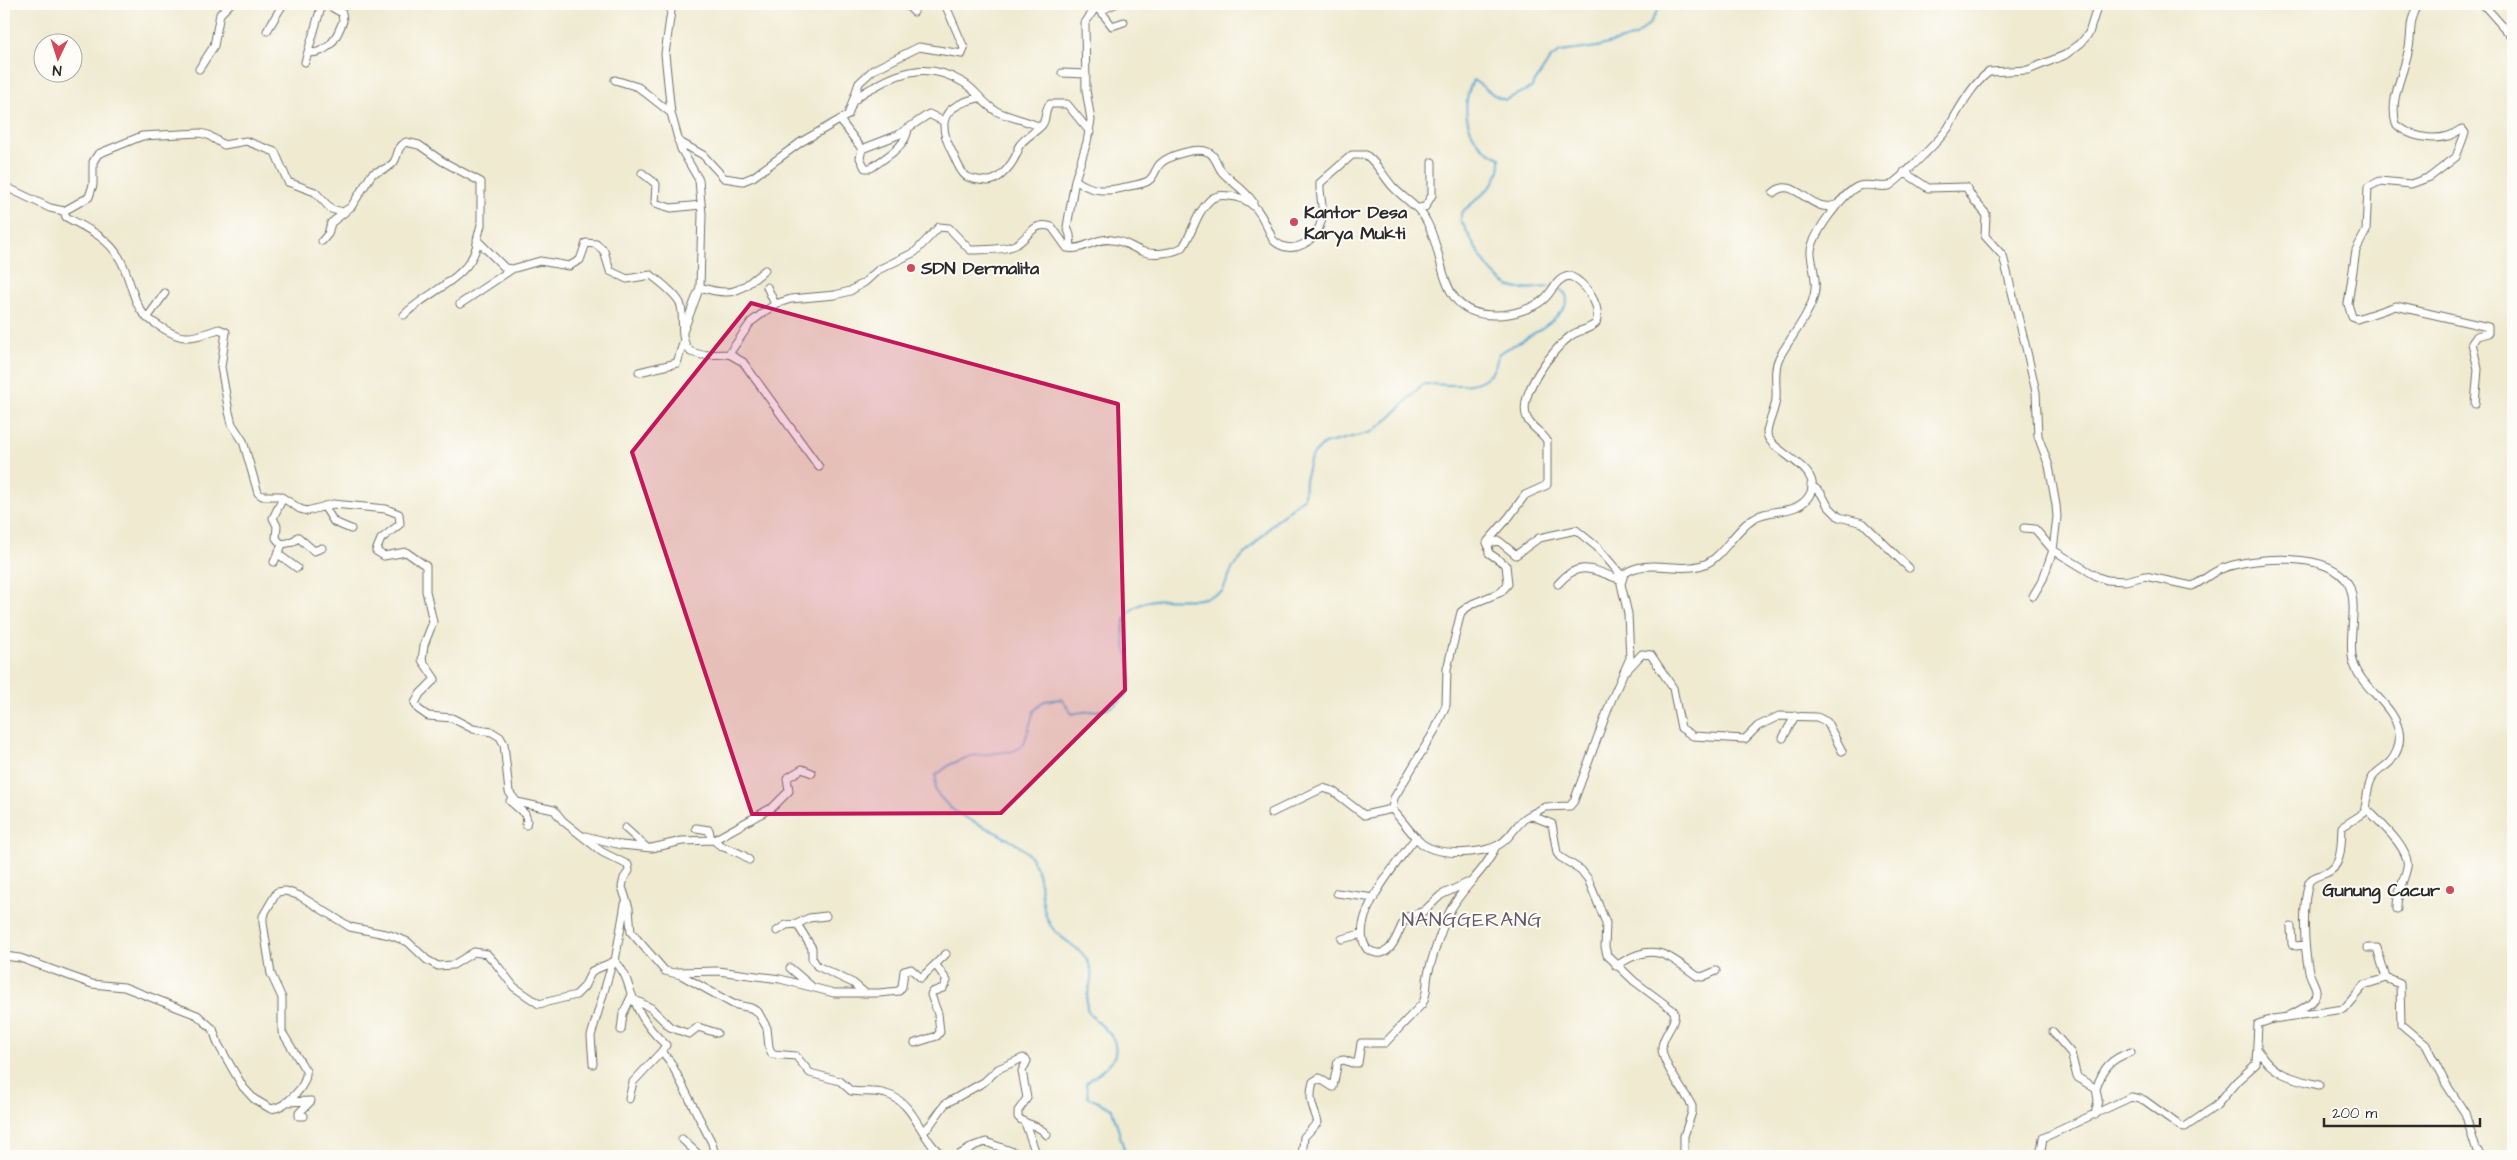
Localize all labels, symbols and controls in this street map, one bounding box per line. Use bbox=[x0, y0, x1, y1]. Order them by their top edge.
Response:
north arrow bbox=[32, 32, 82, 82]
text: N bbox=[52, 60, 62, 80]
place label: Kantor Desa Karya Mukti bbox=[1304, 200, 1408, 247]
marker: Kantor Desa Karya Mukti bbox=[1288, 216, 1300, 228]
place label: SDN Dermalita bbox=[920, 256, 1040, 281]
marker: SDN Dermalita bbox=[905, 262, 917, 274]
place label: Gunung Cacur bbox=[2322, 878, 2440, 904]
marker: Gunung Cacur bbox=[2444, 884, 2456, 896]
district label: NANGGERANG bbox=[1402, 906, 1542, 934]
scale bar bbox=[2324, 1095, 2481, 1127]
text: 200 m bbox=[2332, 1103, 2378, 1124]

